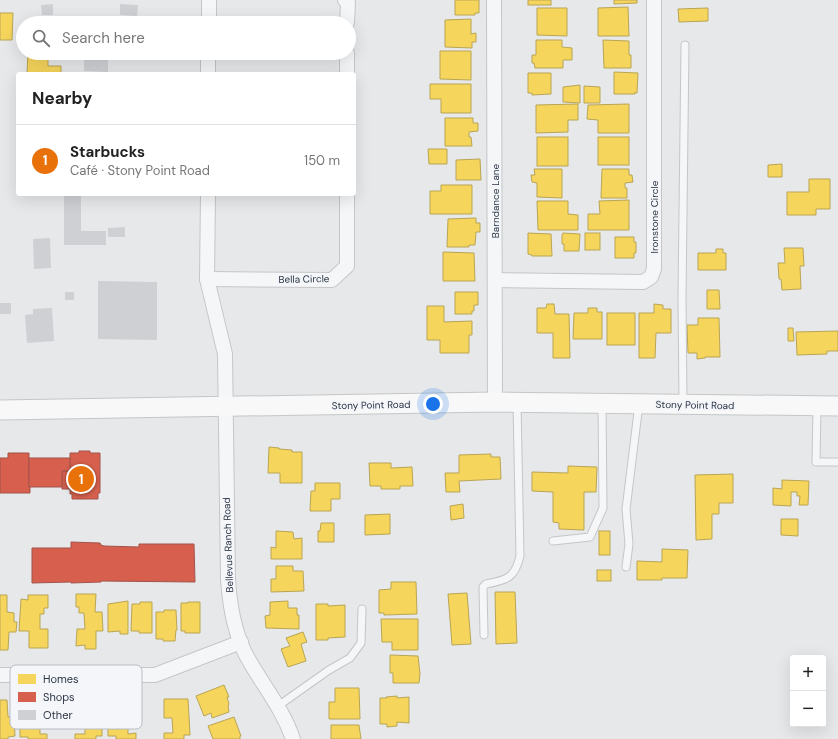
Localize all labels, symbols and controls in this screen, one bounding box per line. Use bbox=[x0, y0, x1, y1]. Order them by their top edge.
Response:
search box bbox=[16, 16, 356, 60]
icon: search bbox=[30, 27, 52, 49]
text: Search here bbox=[62, 28, 145, 48]
text: Nearby bbox=[32, 87, 92, 109]
text: Starbucks bbox=[70, 142, 145, 162]
text: 1 bbox=[43, 152, 47, 169]
text: 150 m bbox=[304, 152, 340, 169]
text: Café · Stony Point Road bbox=[70, 162, 210, 179]
street label: Barndance Lane bbox=[489, 163, 502, 238]
street label: Ironstone Circle bbox=[648, 180, 661, 253]
street label: Bella Circle bbox=[278, 272, 330, 286]
your location bbox=[423, 394, 443, 414]
street label: Stony Point Road bbox=[332, 398, 410, 412]
street label: Stony Point Road bbox=[656, 398, 734, 412]
pin: 1 bbox=[68, 464, 94, 494]
street label: Bellevue Ranch Road bbox=[220, 497, 236, 593]
map controls bbox=[790, 655, 826, 727]
button: + bbox=[790, 655, 826, 691]
legend bbox=[10, 665, 142, 729]
text: Homes bbox=[43, 672, 79, 686]
text: Shops bbox=[43, 690, 75, 704]
button: − bbox=[790, 691, 826, 727]
text: Other bbox=[43, 708, 72, 722]

